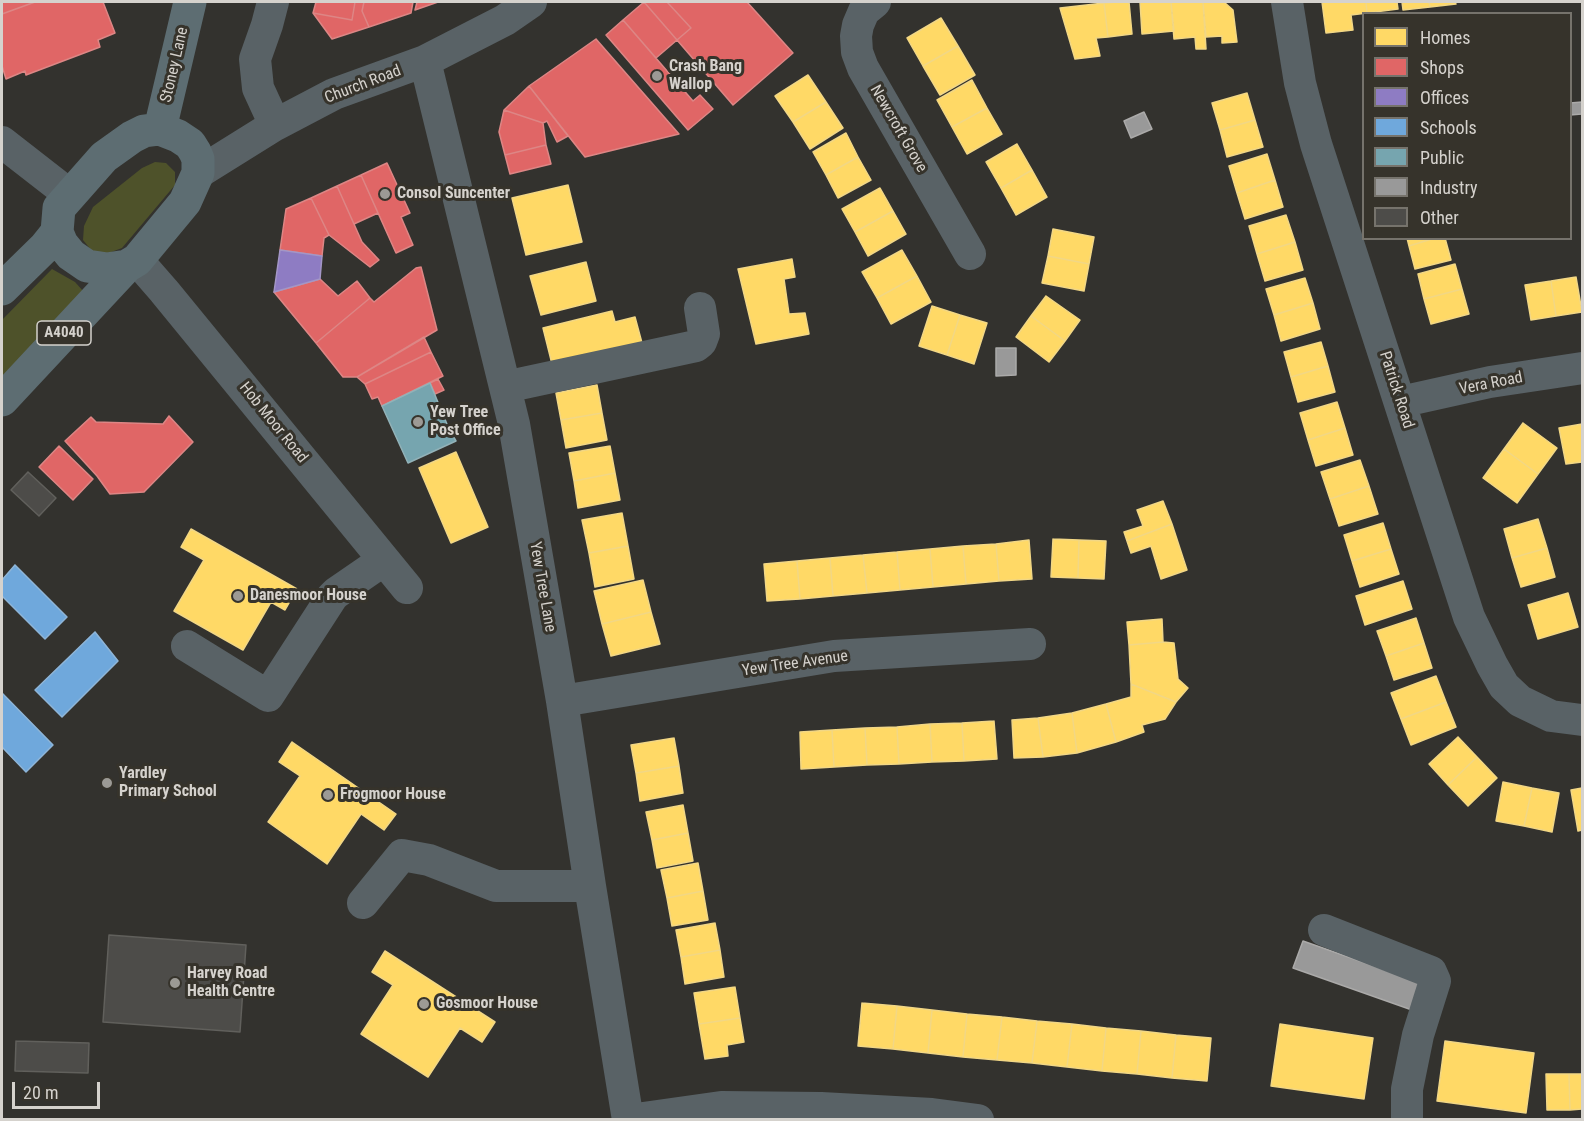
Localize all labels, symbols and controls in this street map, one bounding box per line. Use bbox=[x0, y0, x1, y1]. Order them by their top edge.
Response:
legend bbox=[1362, 12, 1572, 240]
street label: Stoney Lane bbox=[157, 25, 193, 105]
text: Homes bbox=[1420, 27, 1470, 48]
place label: Crash Bang Wallop bbox=[669, 57, 742, 95]
text: Shops bbox=[1420, 57, 1464, 78]
street label: Church Road bbox=[322, 62, 404, 108]
marker: Crash Bang Wallop bbox=[650, 69, 664, 83]
street label: Newcroft Grove bbox=[865, 82, 931, 176]
text: Offices bbox=[1420, 87, 1469, 108]
text: Schools bbox=[1420, 117, 1477, 138]
text: Public bbox=[1420, 147, 1464, 168]
text: Industry bbox=[1420, 177, 1478, 198]
place label: Consol Suncenter bbox=[397, 184, 510, 204]
marker: Consol Suncenter bbox=[378, 187, 392, 201]
text: Other bbox=[1420, 207, 1459, 228]
road number: A4040 bbox=[37, 321, 91, 345]
street label: Patrick Road bbox=[1374, 349, 1418, 431]
street label: Vera Road bbox=[1458, 368, 1524, 400]
street label: Hob Moor Road bbox=[235, 379, 311, 467]
place label: Yew Tree Post Office bbox=[430, 403, 501, 441]
marker: Yew Tree Post Office bbox=[411, 415, 425, 429]
street label: Yew Tree Lane bbox=[525, 540, 559, 634]
place label: Danesmoor House bbox=[250, 586, 367, 606]
marker: Danesmoor House bbox=[231, 589, 245, 603]
street label: Yew Tree Avenue bbox=[741, 647, 849, 681]
place label: Yardley Primary School bbox=[119, 764, 217, 802]
marker: Yardley Primary School bbox=[100, 776, 114, 790]
place label: Frogmoor House bbox=[340, 785, 446, 805]
marker: Frogmoor House bbox=[321, 788, 335, 802]
place label: Harvey Road Health Centre bbox=[187, 964, 275, 1002]
marker: Harvey Road Health Centre bbox=[168, 976, 182, 990]
place label: Gosmoor House bbox=[436, 994, 538, 1014]
marker: Gosmoor House bbox=[417, 997, 431, 1011]
scale bar bbox=[15, 1070, 104, 1108]
text: 20 m bbox=[23, 1082, 58, 1103]

